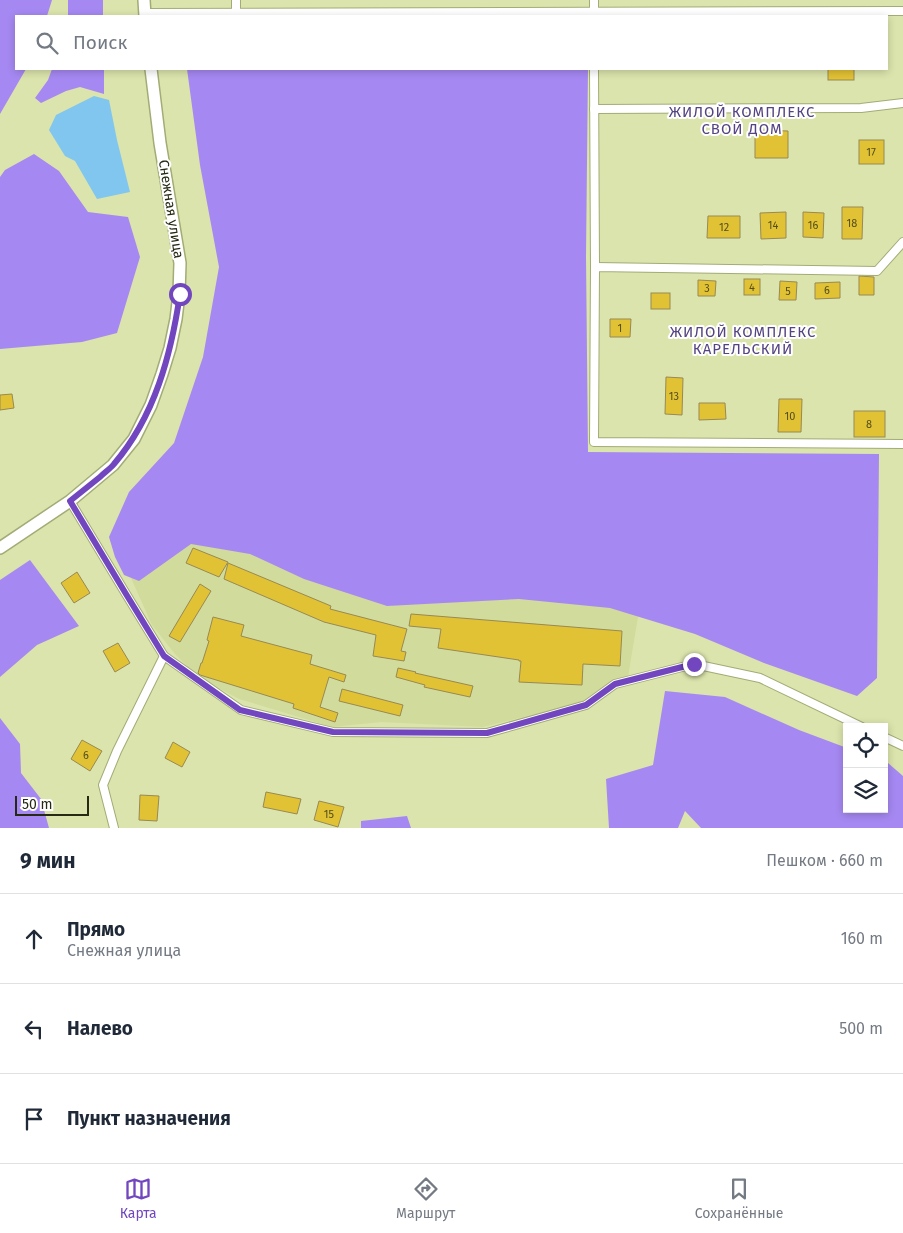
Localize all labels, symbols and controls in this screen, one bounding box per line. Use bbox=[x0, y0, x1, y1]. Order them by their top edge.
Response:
search box bbox=[15, 15, 888, 70]
icon: search bbox=[33, 29, 61, 57]
text: Поиск bbox=[73, 31, 127, 54]
district label: ЖИЛОЙ КОМПЛЕКС СВОЙ ДОМ bbox=[669, 103, 815, 138]
house number: 17 bbox=[866, 146, 876, 159]
street label: Снежная улица bbox=[155, 158, 187, 260]
house number: 18 bbox=[847, 217, 857, 230]
house number: 14 bbox=[768, 219, 778, 232]
house number: 16 bbox=[808, 219, 818, 232]
house number: 12 bbox=[719, 221, 729, 234]
house number: 4 bbox=[749, 281, 755, 294]
house number: 3 bbox=[704, 282, 710, 295]
route start bbox=[169, 283, 192, 306]
house number: 6 bbox=[824, 284, 830, 297]
house number: 5 bbox=[785, 285, 791, 298]
house number: 1 bbox=[618, 322, 622, 335]
district label: ЖИЛОЙ КОМПЛЕКС КАРЕЛЬСКИЙ bbox=[670, 323, 816, 358]
house number: 13 bbox=[669, 390, 679, 403]
house number: 10 bbox=[785, 410, 795, 423]
house number: 8 bbox=[866, 418, 872, 431]
route end bbox=[683, 653, 706, 676]
map controls bbox=[843, 723, 888, 813]
button: locate bbox=[843, 723, 888, 768]
house number: 6 bbox=[83, 749, 89, 762]
button: layers bbox=[843, 768, 888, 813]
scale bar bbox=[15, 793, 89, 816]
text: 50 m bbox=[22, 796, 53, 813]
house number: 15 bbox=[324, 808, 335, 821]
text: 9 мин bbox=[20, 848, 76, 874]
text: Пешком · 660 m bbox=[766, 851, 883, 870]
text: Прямо bbox=[67, 918, 125, 941]
icon: ahead bbox=[20, 925, 48, 953]
text: 160 m bbox=[841, 929, 883, 948]
text: Снежная улица bbox=[67, 941, 181, 960]
icon: left bbox=[20, 1015, 48, 1043]
text: Налево bbox=[67, 1017, 133, 1040]
text: 500 m bbox=[839, 1019, 883, 1038]
icon: arrive bbox=[20, 1105, 48, 1133]
text: Пункт назначения bbox=[67, 1107, 231, 1130]
tab: Карта bbox=[120, 1175, 157, 1222]
tab: Маршрут bbox=[396, 1175, 455, 1222]
tab: Сохранённые bbox=[695, 1175, 783, 1222]

